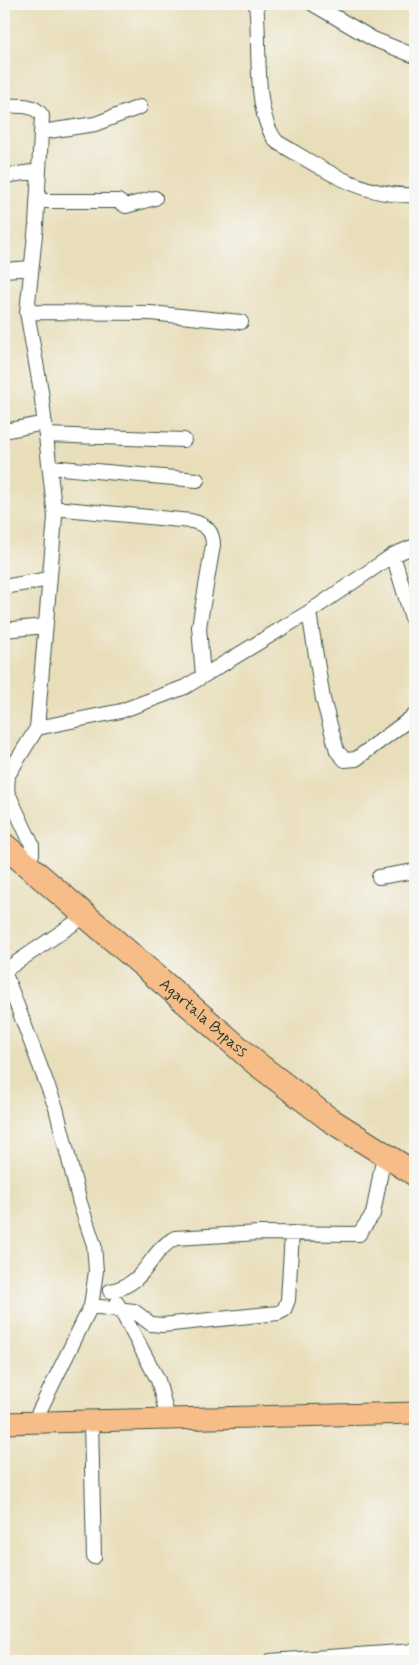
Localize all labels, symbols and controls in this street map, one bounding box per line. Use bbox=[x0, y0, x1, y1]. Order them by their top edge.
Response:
street label: Agartala Bypass bbox=[155, 974, 252, 1062]

